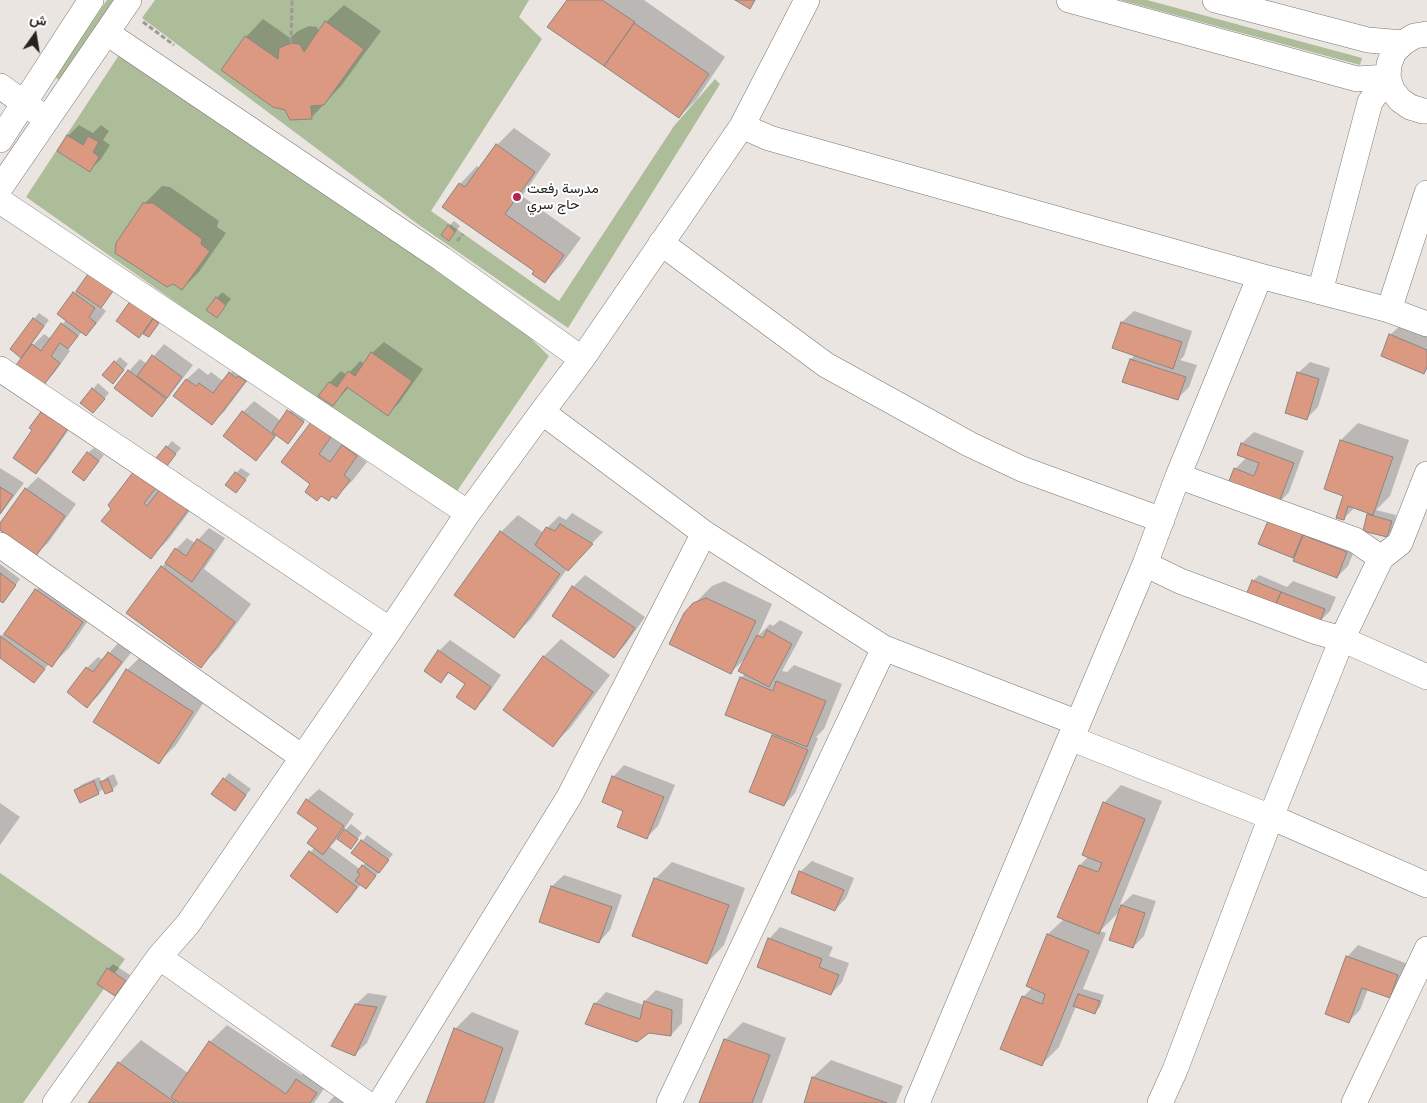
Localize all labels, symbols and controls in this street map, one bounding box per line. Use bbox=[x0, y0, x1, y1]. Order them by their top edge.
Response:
north arrow bbox=[10, 10, 60, 60]
text: ش bbox=[28, 10, 49, 30]
place label: مدرسة رفعت حاج سري bbox=[527, 181, 599, 213]
marker: مدرسة رفعت حاج سري bbox=[511, 191, 523, 203]

